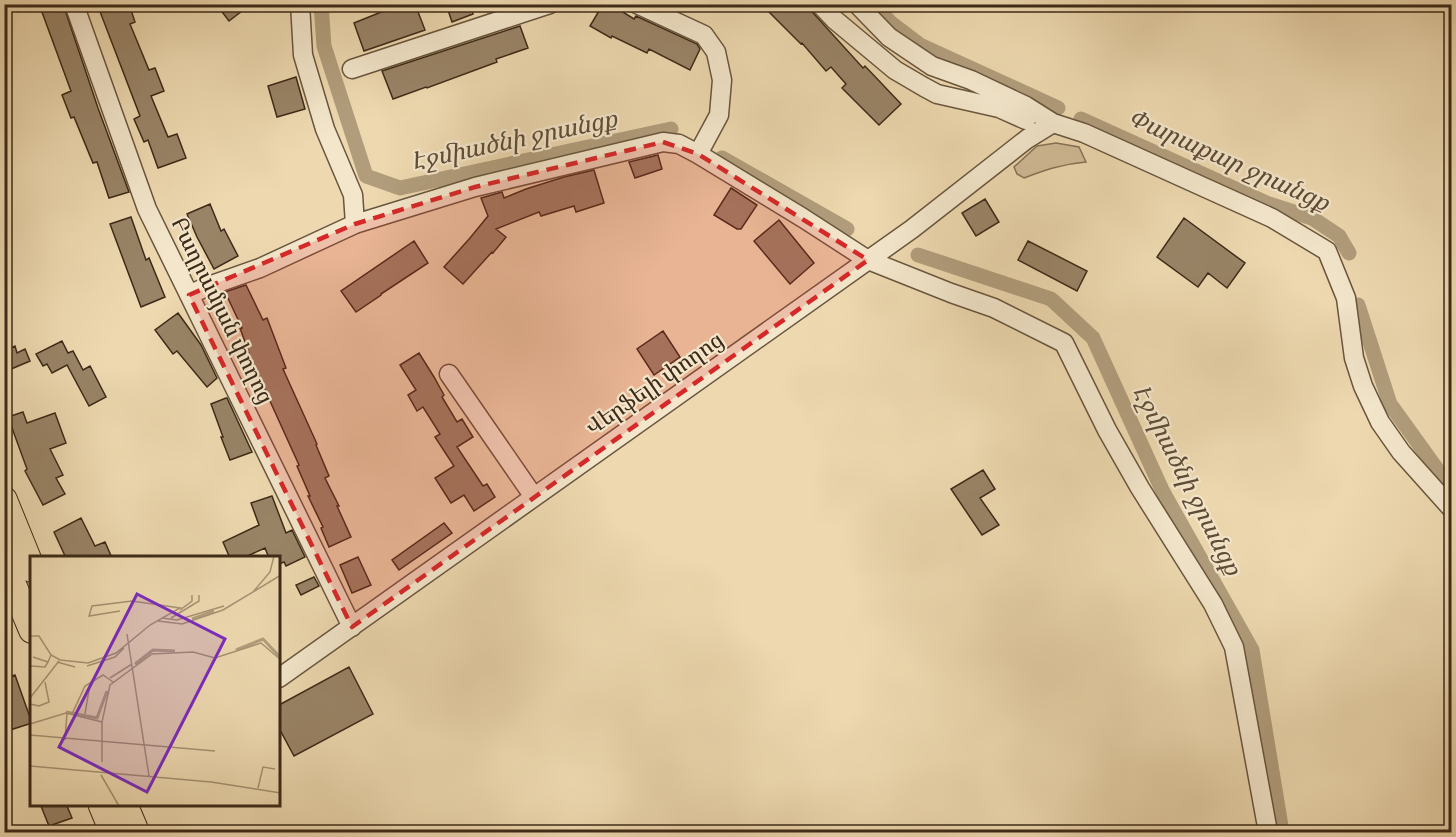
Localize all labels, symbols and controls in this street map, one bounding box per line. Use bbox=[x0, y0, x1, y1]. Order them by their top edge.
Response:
water label: Փարաքար ջրանցք bbox=[1123, 103, 1335, 220]
water label: Էջմիածնի ջրանցք bbox=[408, 104, 622, 178]
street label: Բաղրամյան փողոց bbox=[164, 213, 279, 409]
street label: Վերֆելի փողոց bbox=[581, 327, 729, 442]
water label: Էջմիածնի ջրանցք bbox=[1124, 380, 1248, 583]
inset map bbox=[30, 556, 280, 807]

